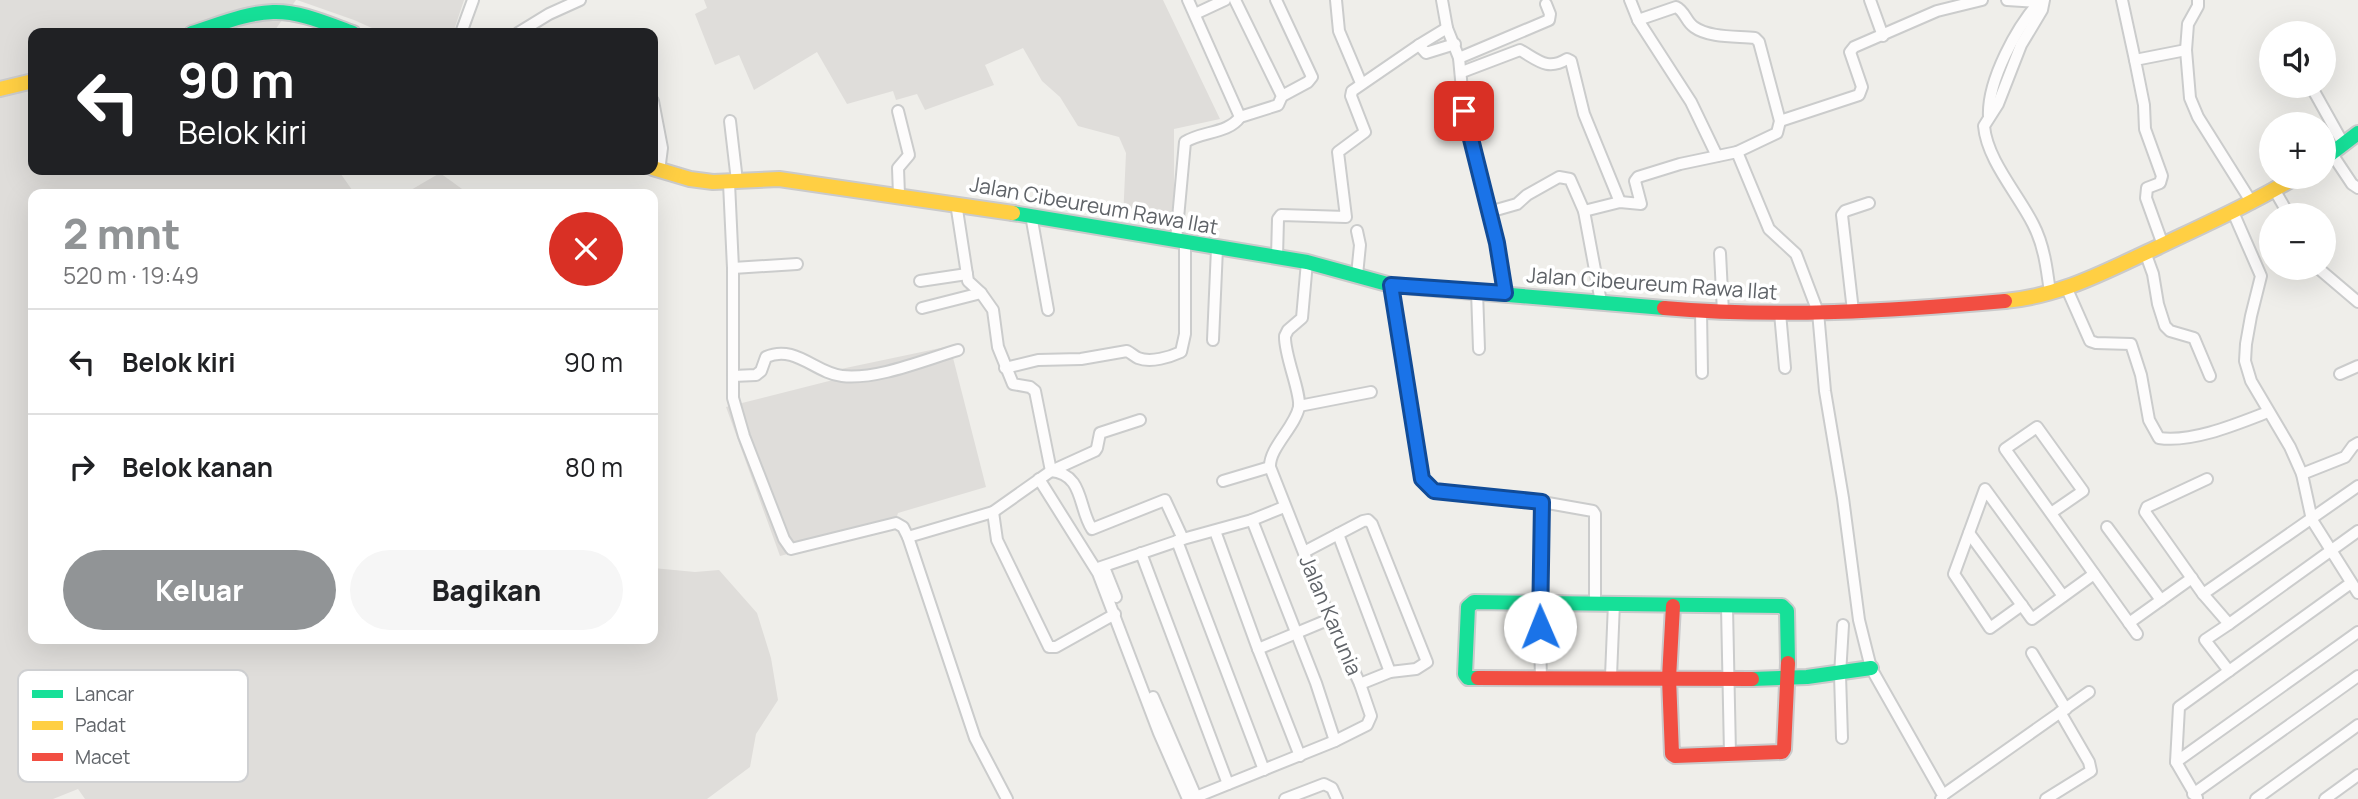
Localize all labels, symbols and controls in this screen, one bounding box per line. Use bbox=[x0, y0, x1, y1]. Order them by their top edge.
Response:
map controls bbox=[2259, 21, 2336, 280]
button: sound bbox=[2259, 21, 2336, 98]
text: 90 m bbox=[178, 46, 295, 113]
icon: left bbox=[63, 56, 154, 147]
pin bbox=[1434, 81, 1494, 141]
icon: arrive bbox=[1445, 92, 1483, 130]
text: Belok kiri bbox=[178, 110, 307, 154]
button: + bbox=[2259, 112, 2336, 189]
street label: Jalan Cibeureum Rawa Ilat bbox=[968, 169, 1220, 241]
button: − bbox=[2259, 203, 2336, 280]
text: 2 mnt bbox=[63, 204, 181, 262]
button: close bbox=[549, 212, 623, 286]
text: 520 m · 19:49 bbox=[63, 259, 199, 291]
street label: Jalan Cibeureum Rawa Ilat bbox=[1526, 260, 1778, 306]
icon: left bbox=[63, 343, 101, 381]
text: Belok kiri bbox=[122, 344, 236, 380]
text: 90 m bbox=[564, 344, 623, 380]
icon: right bbox=[63, 448, 101, 486]
text: Belok kanan bbox=[122, 449, 273, 485]
text: 80 m bbox=[565, 449, 623, 485]
button: Keluar bbox=[63, 550, 336, 630]
button: Bagikan bbox=[350, 550, 623, 630]
street label: Jalan Karunia bbox=[1293, 551, 1369, 679]
position arrow bbox=[1503, 590, 1577, 664]
legend bbox=[18, 670, 248, 782]
text: Lancar bbox=[75, 681, 134, 707]
text: Padat bbox=[75, 712, 126, 738]
text: Macet bbox=[75, 744, 130, 770]

